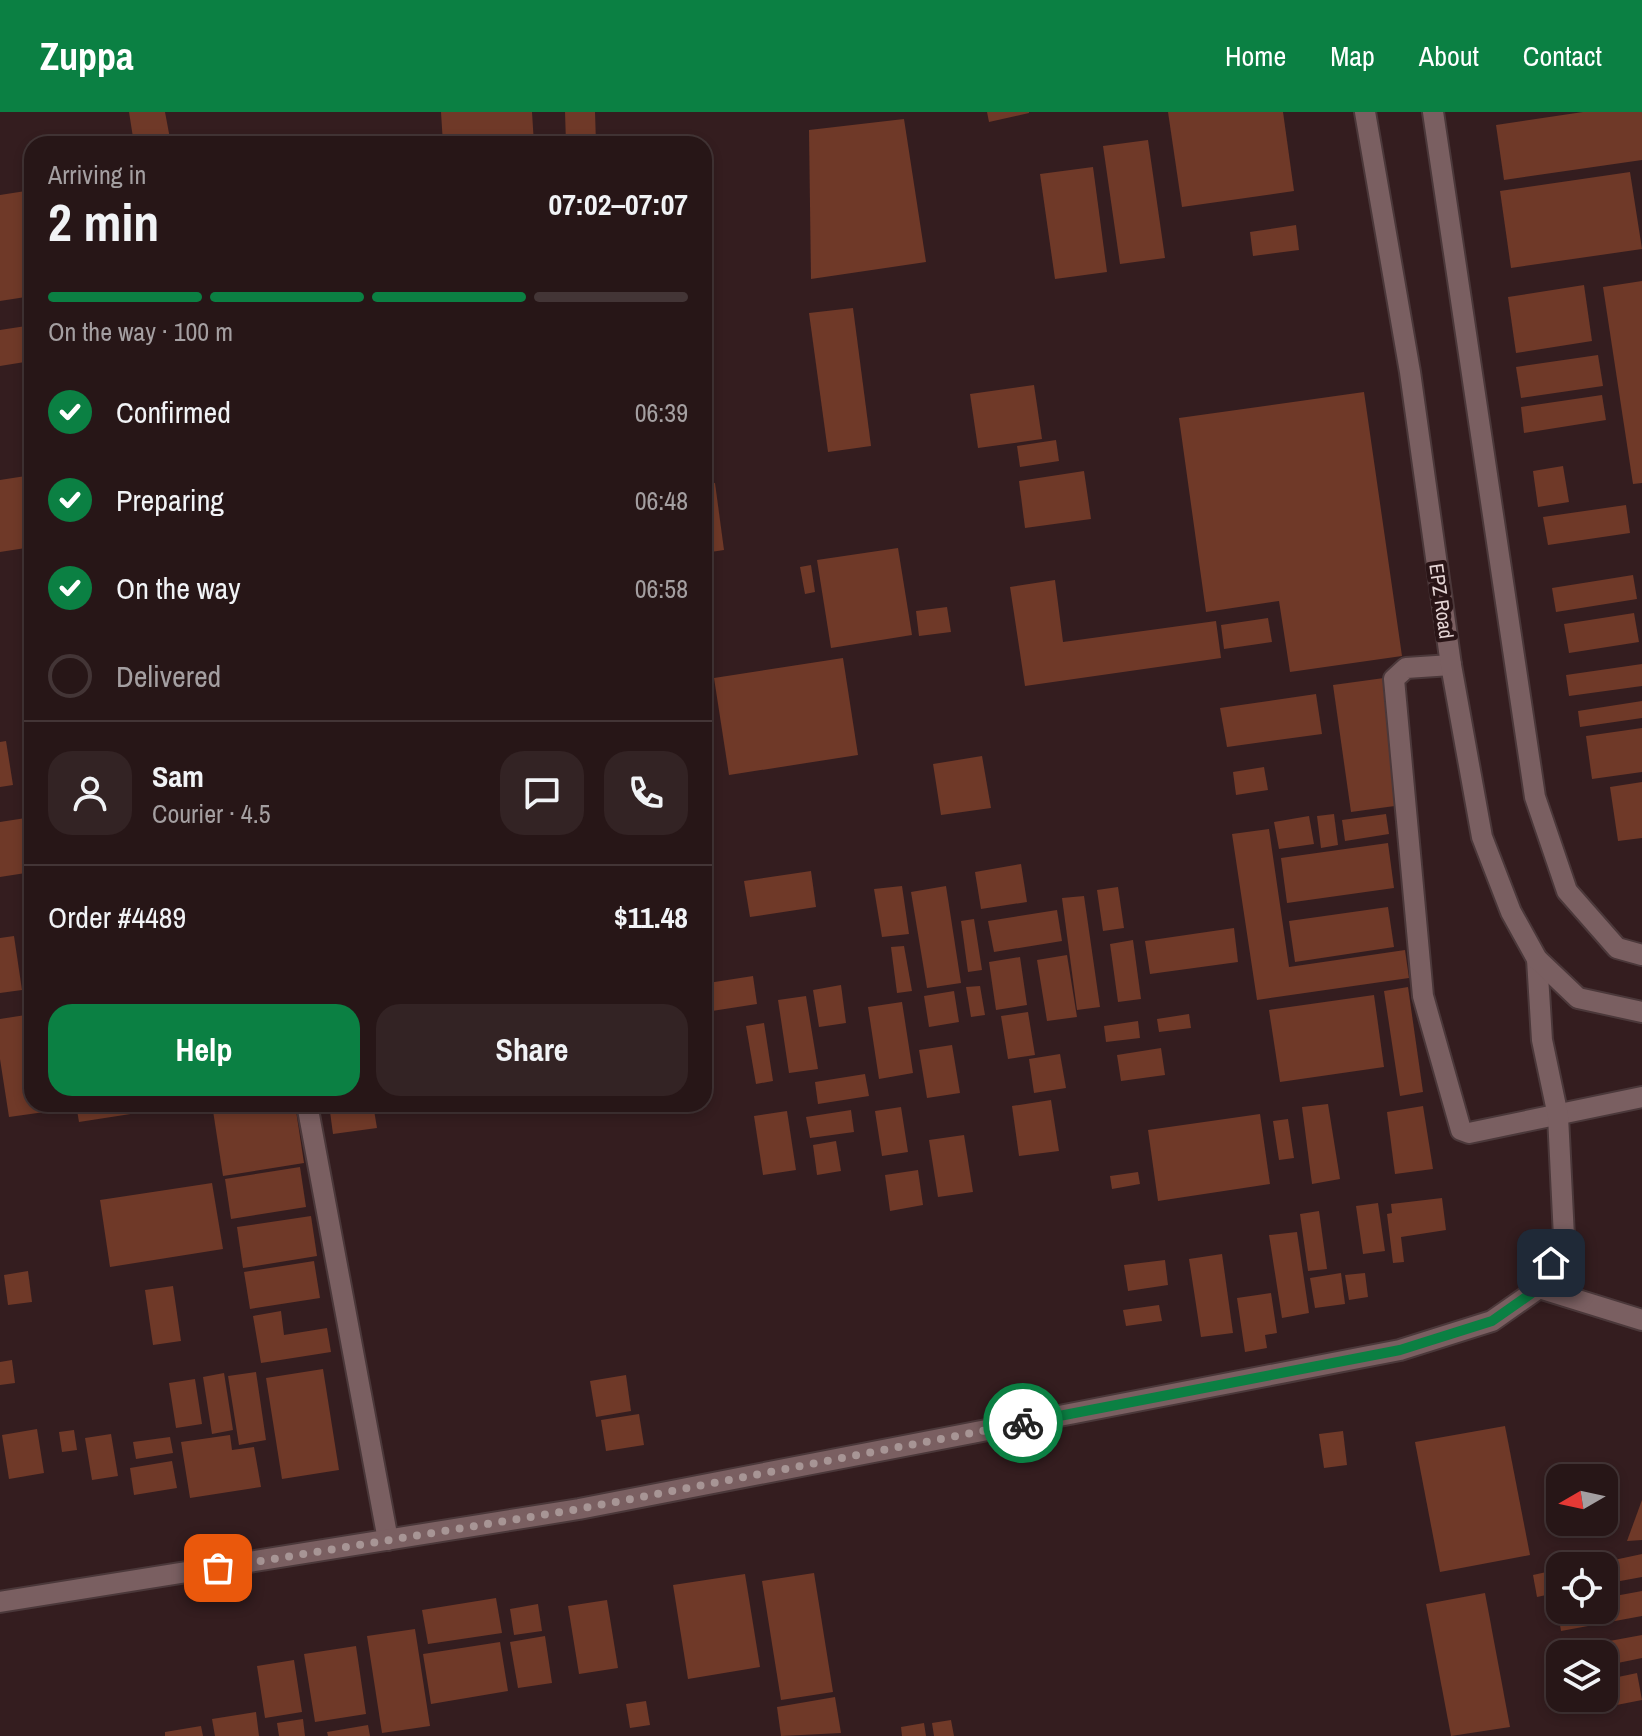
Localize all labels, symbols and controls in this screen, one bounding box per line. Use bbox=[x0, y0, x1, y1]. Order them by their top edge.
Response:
text: Zuppa bbox=[40, 31, 133, 82]
text: Home bbox=[1225, 37, 1286, 75]
text: Map bbox=[1330, 37, 1375, 75]
text: About bbox=[1419, 37, 1479, 75]
text: Contact bbox=[1523, 37, 1602, 75]
text: Arriving in bbox=[48, 157, 146, 192]
text: 07:02–07:07 bbox=[549, 184, 688, 224]
text: 2 min bbox=[48, 187, 159, 257]
text: On the way · 100 m bbox=[48, 314, 233, 349]
icon: check bbox=[48, 390, 92, 434]
text: Confirmed bbox=[116, 392, 231, 432]
text: 06:39 bbox=[635, 395, 688, 430]
icon: check bbox=[48, 478, 92, 522]
text: Preparing bbox=[116, 480, 224, 520]
text: 06:48 bbox=[635, 483, 688, 518]
street label: EPZ Road bbox=[1423, 562, 1461, 640]
icon: check bbox=[48, 566, 92, 610]
text: On the way bbox=[116, 568, 240, 608]
text: 06:58 bbox=[635, 571, 688, 606]
text: Delivered bbox=[116, 656, 221, 696]
button: person bbox=[48, 751, 132, 835]
button: chat bbox=[500, 751, 584, 835]
button: phone bbox=[604, 751, 688, 835]
text: Sam bbox=[152, 756, 204, 796]
text: Courier · 4.5 bbox=[152, 796, 271, 831]
text: Order #4489 bbox=[48, 897, 186, 937]
text: $11.48 bbox=[614, 897, 688, 937]
button: Help bbox=[48, 1004, 360, 1096]
button: Share bbox=[376, 1004, 688, 1096]
pin bbox=[1517, 1229, 1585, 1297]
icon: home bbox=[1529, 1241, 1573, 1285]
courier bbox=[983, 1383, 1063, 1463]
icon: bike bbox=[1001, 1401, 1045, 1445]
north arrow bbox=[1546, 1464, 1618, 1536]
map controls bbox=[1546, 1464, 1618, 1712]
pin bbox=[184, 1534, 252, 1602]
icon: bag bbox=[196, 1546, 240, 1590]
button: locate bbox=[1546, 1552, 1618, 1624]
button: layers bbox=[1546, 1640, 1618, 1712]

